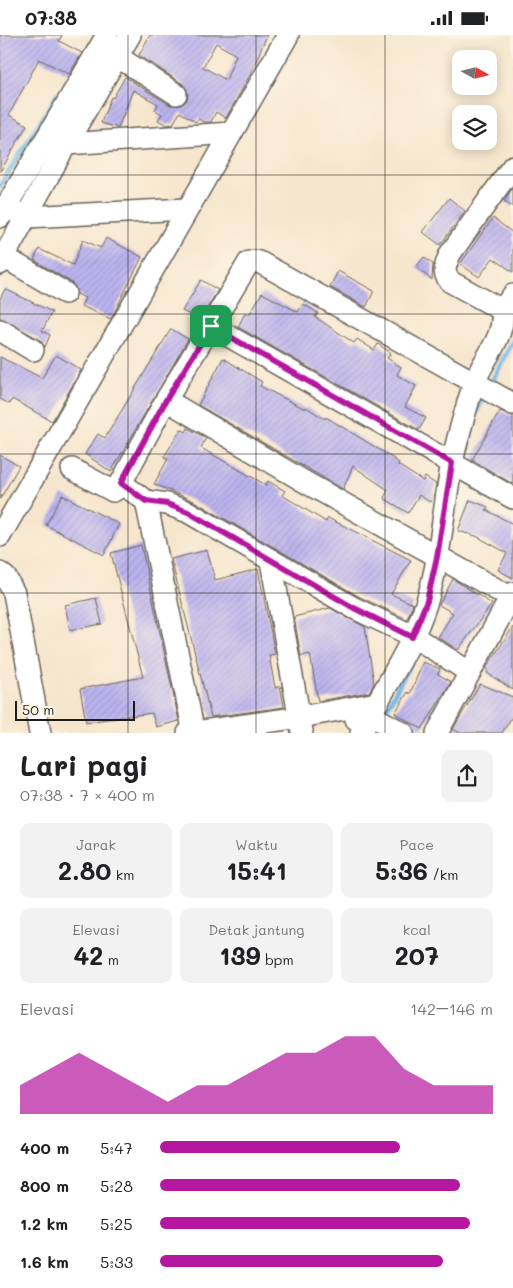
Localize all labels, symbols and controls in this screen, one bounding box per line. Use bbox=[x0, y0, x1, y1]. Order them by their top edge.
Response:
text: 07:38 bbox=[25, 5, 77, 30]
north arrow bbox=[452, 50, 498, 95]
map controls bbox=[452, 50, 497, 150]
button: layers bbox=[452, 105, 497, 150]
pin bbox=[190, 305, 232, 347]
icon: arrive bbox=[197, 312, 225, 340]
scale bar bbox=[15, 698, 135, 721]
text: 50 m bbox=[22, 700, 54, 719]
text: Lari pagi bbox=[20, 747, 149, 783]
button: share bbox=[441, 750, 493, 802]
text: 07:38 · 7 × 400 m bbox=[20, 784, 155, 805]
text: Jarak bbox=[76, 835, 116, 854]
text: Waktu bbox=[235, 835, 278, 854]
text: Pace bbox=[400, 835, 434, 854]
text: 2.80 bbox=[58, 854, 111, 886]
text: 15:41 bbox=[226, 854, 287, 886]
text: 5:36 bbox=[375, 854, 428, 886]
text: km bbox=[111, 865, 134, 884]
text: /km bbox=[428, 865, 458, 884]
text: Elevasi bbox=[72, 920, 120, 939]
text: Detak jantung bbox=[209, 920, 304, 939]
text: kcal bbox=[403, 920, 431, 939]
text: 42 bbox=[73, 939, 103, 971]
text: 139 bbox=[219, 939, 260, 971]
text: 207 bbox=[395, 939, 439, 971]
text: m bbox=[103, 950, 119, 969]
text: bpm bbox=[260, 950, 294, 969]
text: Elevasi bbox=[20, 998, 74, 1019]
text: 142–146 m bbox=[410, 998, 493, 1019]
text: 400 m bbox=[20, 1137, 69, 1158]
text: 5:47 bbox=[100, 1137, 133, 1158]
text: 800 m bbox=[20, 1175, 69, 1196]
text: 5:28 bbox=[100, 1175, 133, 1196]
text: 1.2 km bbox=[20, 1213, 68, 1234]
text: 5:25 bbox=[100, 1213, 133, 1234]
text: 1.6 km bbox=[20, 1251, 69, 1272]
text: 5:33 bbox=[100, 1251, 133, 1272]

